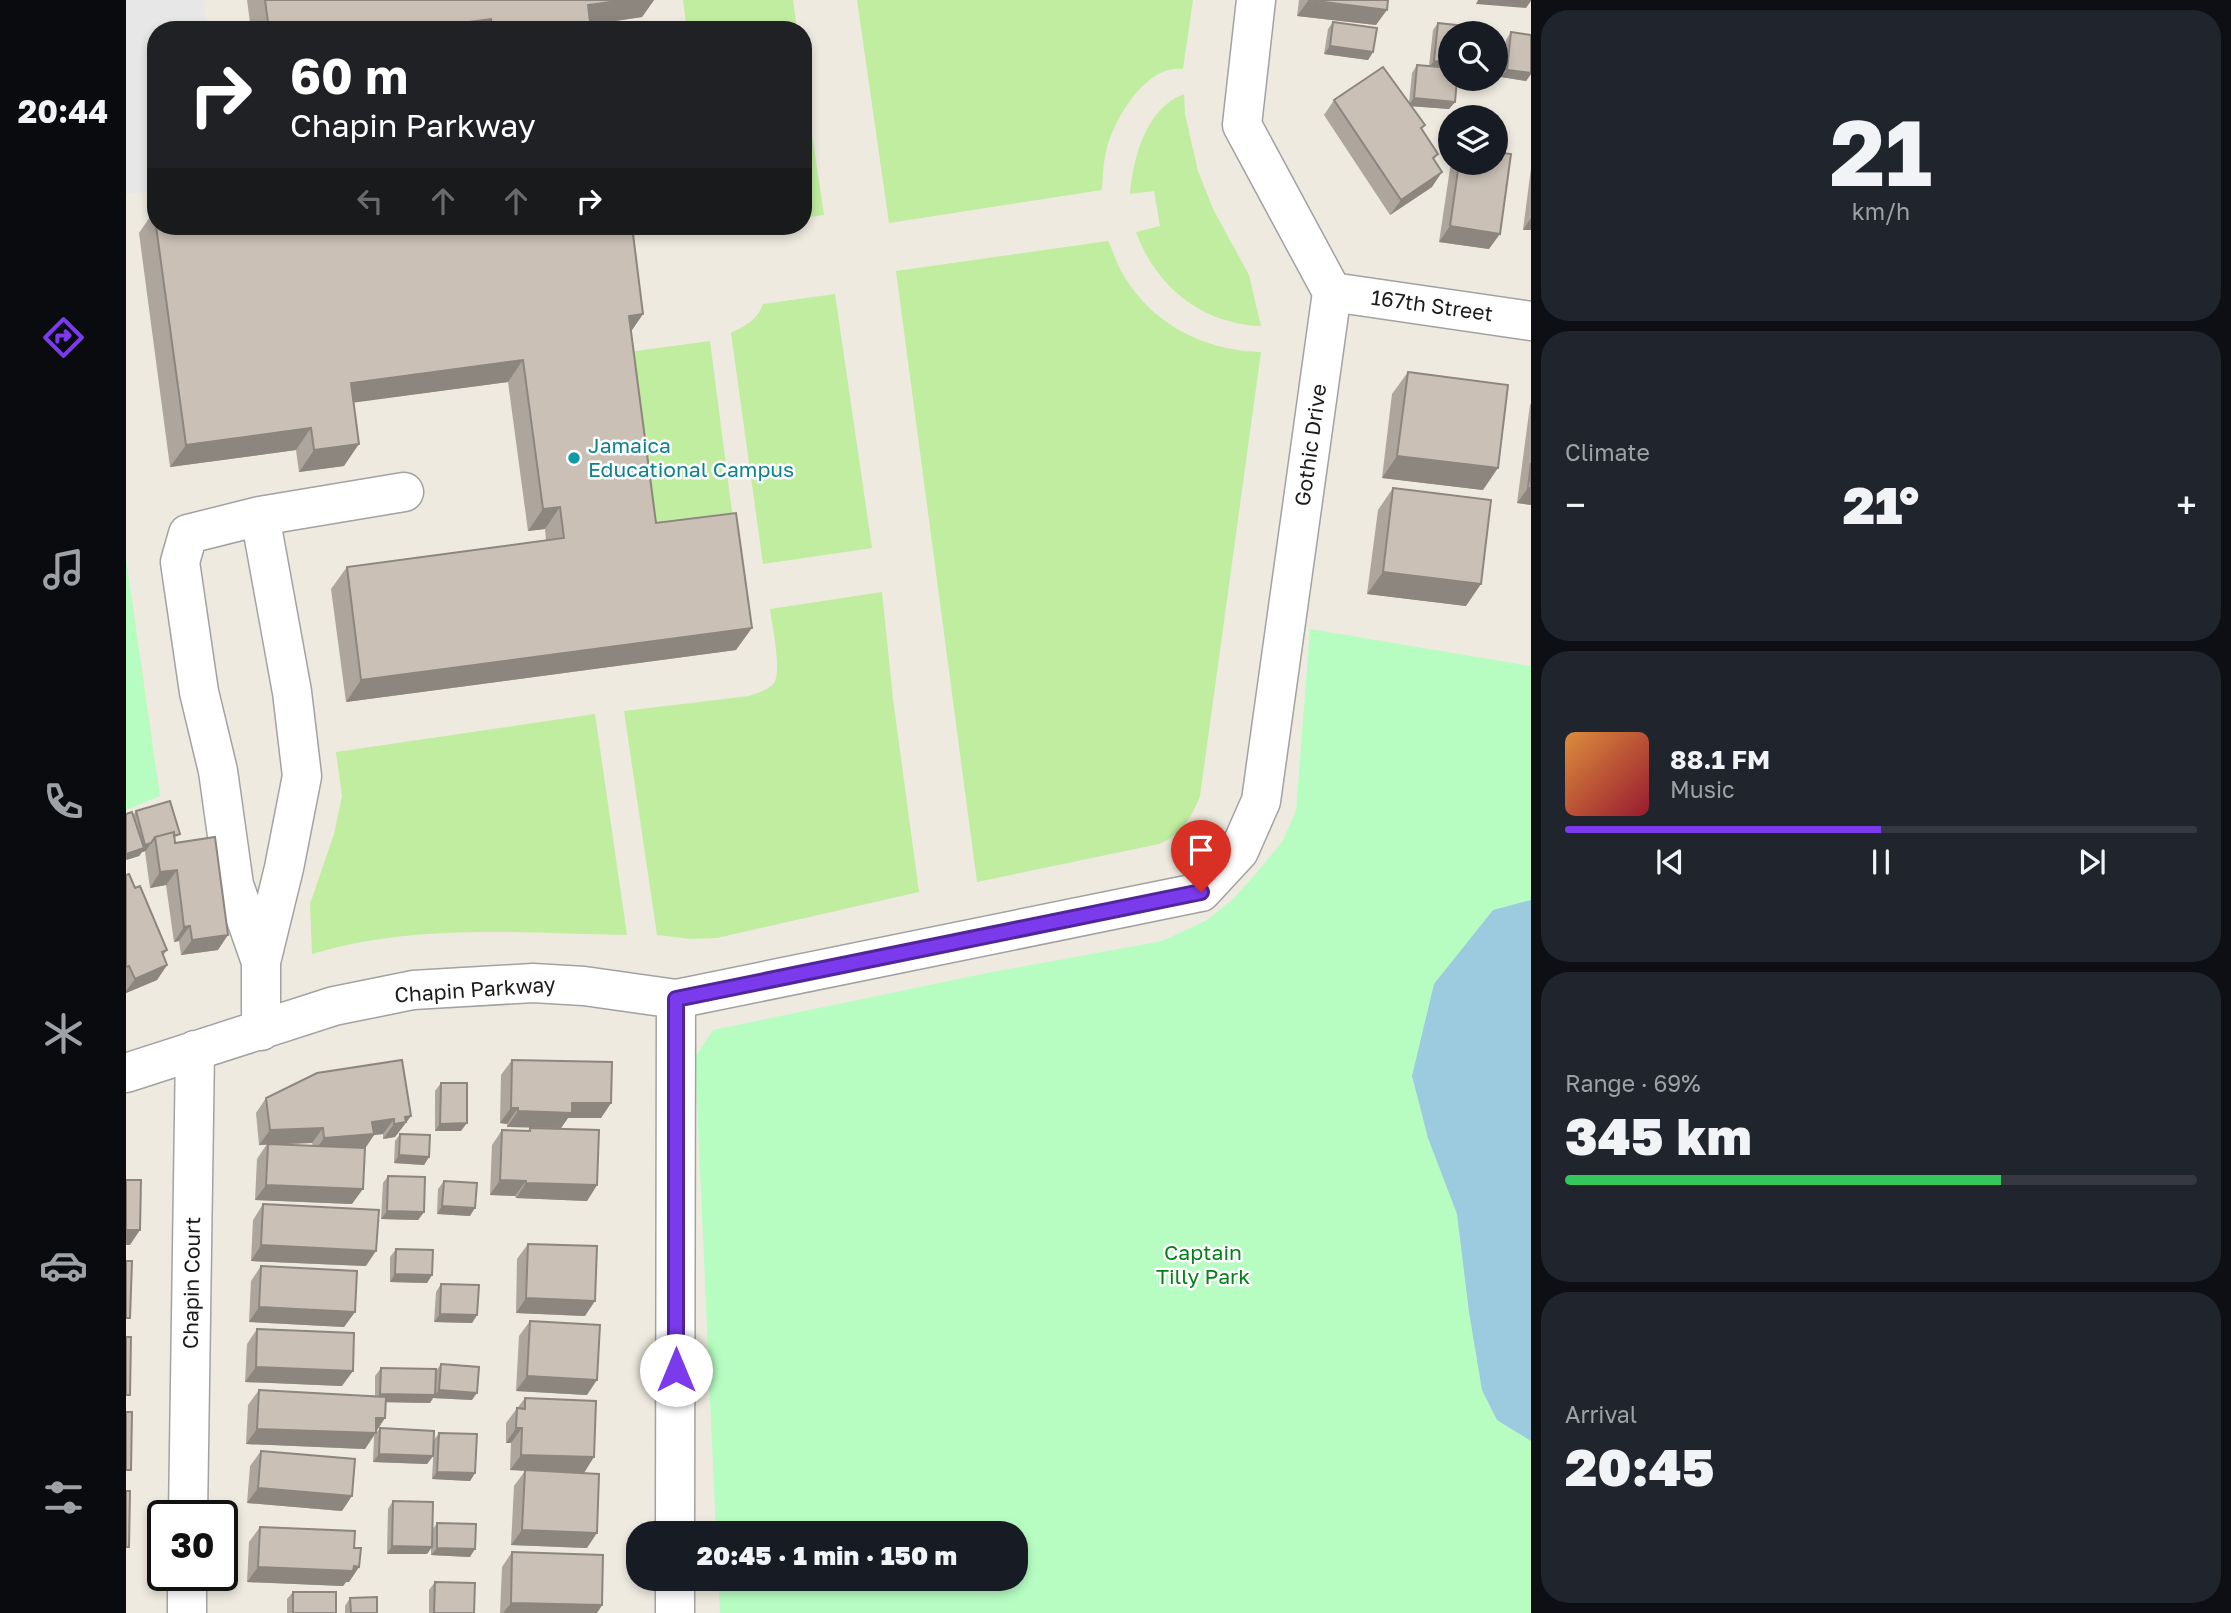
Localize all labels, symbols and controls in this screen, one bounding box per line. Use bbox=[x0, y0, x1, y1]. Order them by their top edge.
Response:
map controls bbox=[1438, 21, 1508, 175]
button: search bbox=[1438, 21, 1508, 91]
text: 60 m bbox=[290, 46, 408, 105]
icon: right bbox=[175, 49, 266, 140]
text: 20:44 bbox=[18, 92, 108, 130]
text: 21 bbox=[1830, 97, 1932, 206]
button: layers bbox=[1438, 105, 1508, 175]
text: Chapin Parkway bbox=[290, 106, 536, 144]
icon: left bbox=[351, 182, 389, 220]
icon: ahead bbox=[424, 182, 462, 220]
icon: ahead bbox=[497, 182, 535, 220]
icon: right bbox=[570, 182, 608, 220]
text: km/h bbox=[1852, 197, 1910, 225]
street label: 167th Street bbox=[1370, 284, 1495, 326]
icon: directions bbox=[39, 313, 88, 362]
street label: Gothic Drive bbox=[1289, 382, 1331, 508]
place label: Jamaica Educational Campus bbox=[588, 432, 794, 482]
text: Climate bbox=[1565, 438, 1650, 466]
marker: Jamaica Educational Campus bbox=[566, 450, 582, 466]
text: 21° bbox=[1843, 473, 1919, 535]
text: − bbox=[1565, 482, 1586, 527]
text: + bbox=[2176, 482, 2197, 527]
icon: music bbox=[39, 545, 88, 594]
text: 88.1 FM bbox=[1670, 744, 1770, 775]
text: Music bbox=[1670, 775, 1735, 803]
icon: phone bbox=[39, 777, 88, 826]
pin bbox=[1171, 820, 1231, 892]
icon: arrive bbox=[1182, 831, 1220, 869]
icon: previous bbox=[1651, 843, 1689, 881]
icon: pause bbox=[1862, 843, 1900, 881]
icon: next bbox=[2073, 843, 2111, 881]
street label: Chapin Parkway bbox=[394, 970, 556, 1008]
icon: climate bbox=[39, 1009, 88, 1058]
text: Range · 69% bbox=[1565, 1069, 1701, 1097]
text: 345 km bbox=[1565, 1104, 1752, 1166]
street label: Chapin Court bbox=[177, 1217, 205, 1349]
park label: Captain Tilly Park bbox=[1156, 1239, 1250, 1289]
icon: car bbox=[39, 1241, 88, 1290]
position arrow bbox=[639, 1333, 713, 1407]
text: Arrival bbox=[1565, 1400, 1637, 1428]
text: 20:45 bbox=[1565, 1435, 1715, 1497]
icon: filters bbox=[39, 1473, 88, 1522]
speed limit sign: 30 bbox=[147, 1500, 238, 1591]
text: 20:45 · 1 min · 150 m bbox=[697, 1540, 957, 1571]

